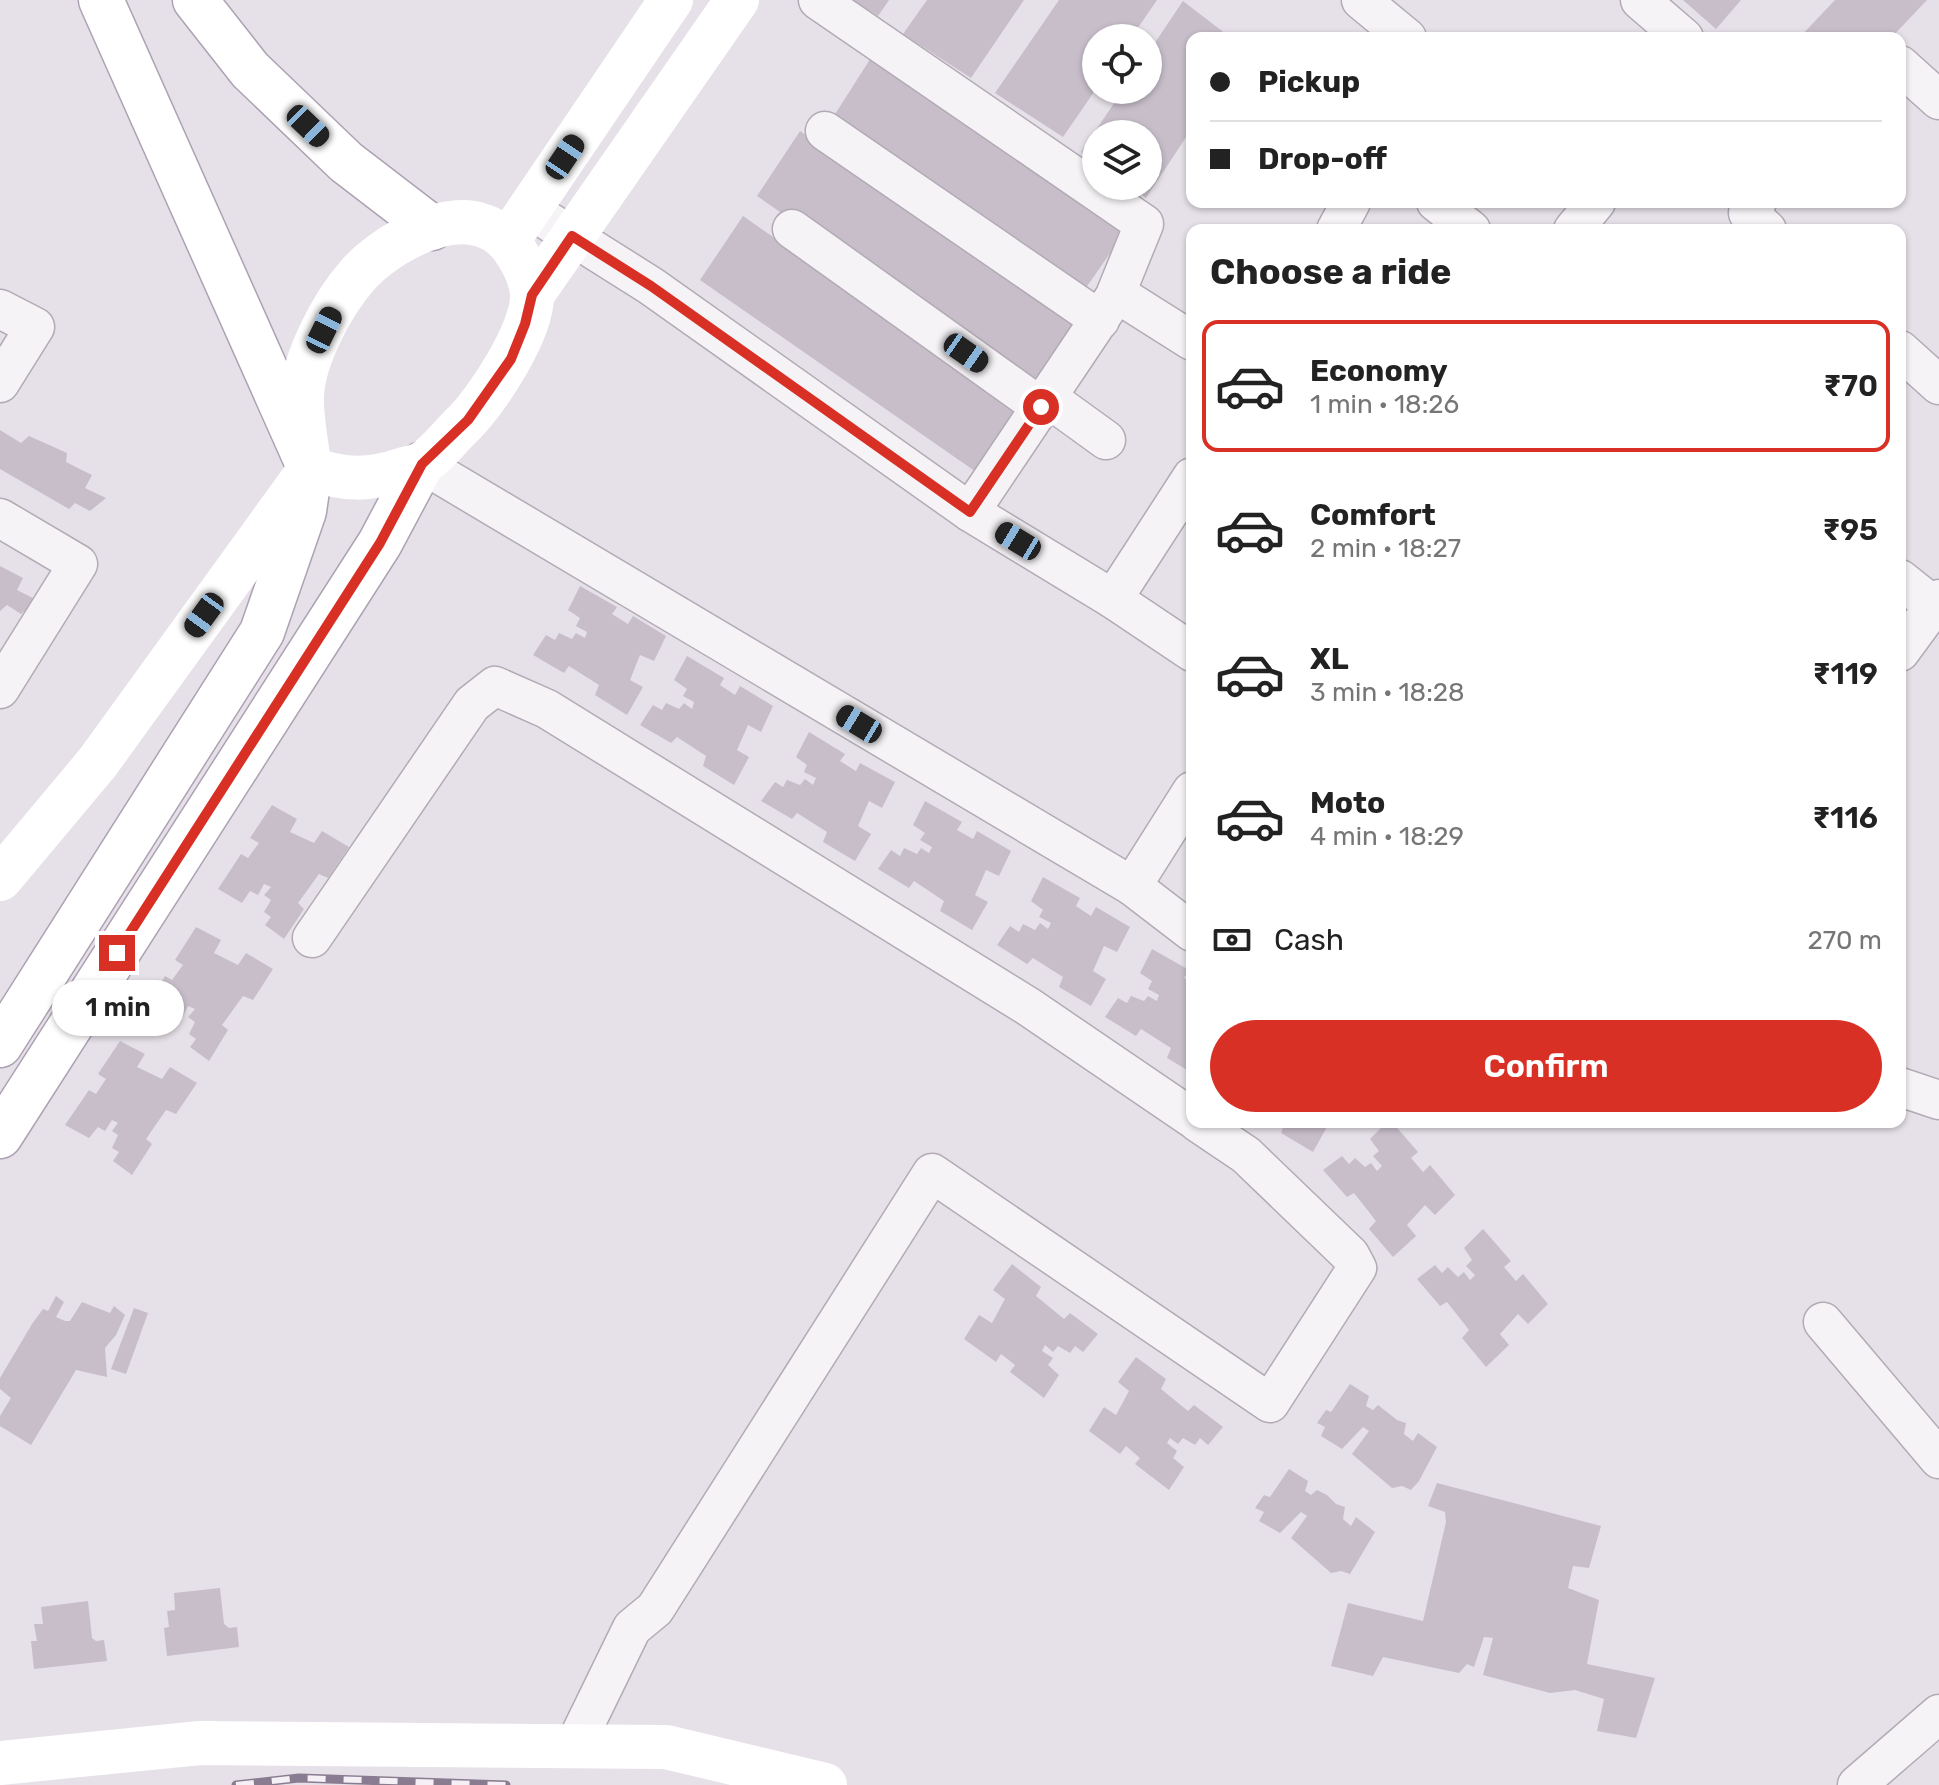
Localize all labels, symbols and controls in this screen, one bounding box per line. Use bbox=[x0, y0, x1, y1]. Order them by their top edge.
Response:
map controls bbox=[1082, 24, 1162, 200]
button: locate bbox=[1082, 24, 1162, 104]
text: Pickup bbox=[1258, 64, 1360, 100]
car bbox=[282, 101, 334, 151]
button: layers bbox=[1082, 120, 1162, 200]
car bbox=[542, 130, 588, 184]
text: Drop-off bbox=[1258, 141, 1387, 177]
text: Choose a ride bbox=[1210, 250, 1451, 293]
car bbox=[303, 303, 345, 357]
car bbox=[939, 329, 993, 377]
icon: car bbox=[1214, 350, 1286, 422]
text: Economy bbox=[1310, 353, 1448, 389]
text: ₹70 bbox=[1823, 368, 1878, 404]
route start bbox=[1023, 389, 1059, 425]
text: 1 min · 18:26 bbox=[1310, 389, 1459, 420]
icon: car bbox=[1214, 494, 1286, 566]
text: Comfort bbox=[1310, 497, 1436, 533]
text: ₹95 bbox=[1822, 512, 1878, 548]
car bbox=[991, 518, 1045, 564]
text: 2 min · 18:27 bbox=[1310, 533, 1461, 564]
car bbox=[180, 589, 228, 641]
icon: car bbox=[1214, 638, 1286, 710]
text: XL bbox=[1310, 641, 1349, 677]
text: ₹119 bbox=[1813, 656, 1878, 692]
text: 3 min · 18:28 bbox=[1310, 677, 1465, 708]
car bbox=[832, 701, 886, 747]
icon: car bbox=[1214, 782, 1286, 854]
text: Moto bbox=[1310, 785, 1385, 821]
text: ₹116 bbox=[1812, 800, 1878, 836]
text: 4 min · 18:29 bbox=[1310, 821, 1464, 852]
icon: cash bbox=[1210, 918, 1254, 962]
text: Cash bbox=[1274, 922, 1344, 958]
text: 270 m bbox=[1807, 925, 1882, 956]
route end bbox=[99, 935, 135, 971]
callout: 1 min bbox=[51, 981, 183, 1037]
text: 1 min bbox=[85, 992, 151, 1023]
button: Confirm bbox=[1210, 1020, 1882, 1112]

